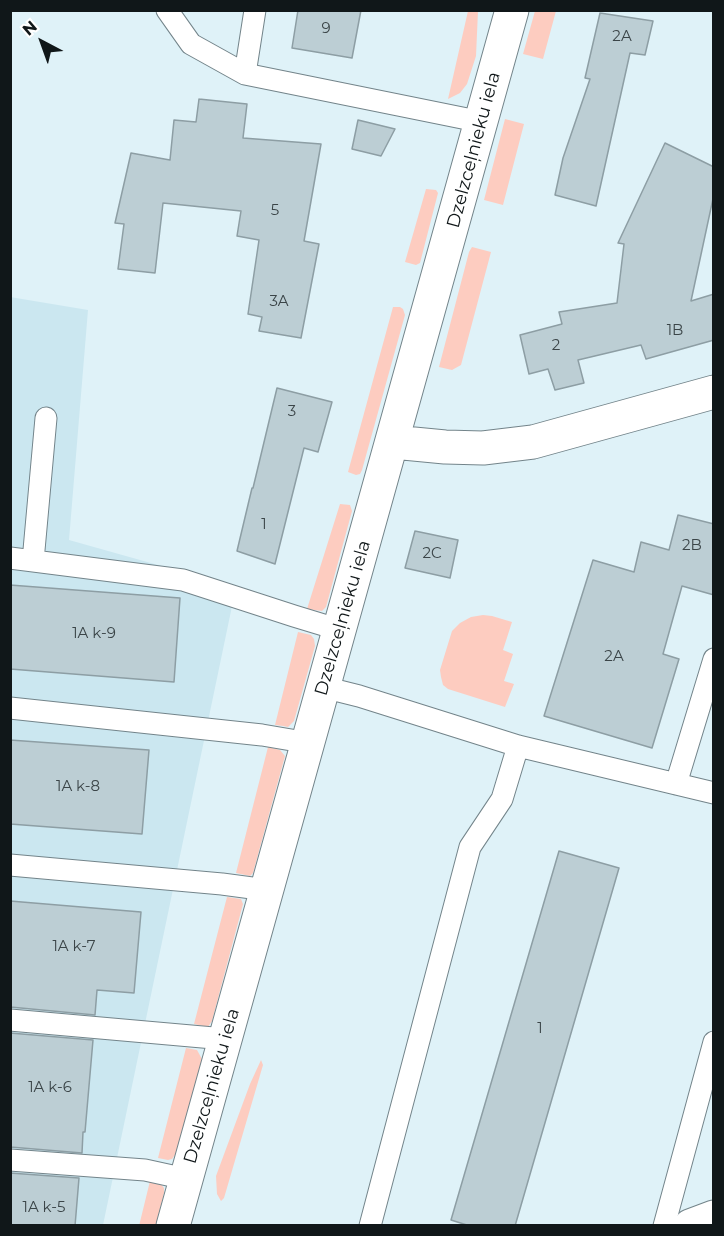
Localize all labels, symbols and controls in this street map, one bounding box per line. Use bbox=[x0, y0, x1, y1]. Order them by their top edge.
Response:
north arrow bbox=[12, 12, 72, 72]
text: N bbox=[19, 17, 41, 39]
house number: 9 bbox=[321, 20, 331, 38]
house number: 2A bbox=[612, 28, 632, 46]
street label: Dzelzceļnieku iela bbox=[443, 70, 505, 230]
house number: 5 bbox=[271, 202, 279, 220]
house number: 3A bbox=[269, 293, 289, 311]
house number: 1B bbox=[667, 322, 683, 340]
house number: 2 bbox=[552, 337, 560, 355]
house number: 3 bbox=[288, 403, 296, 421]
house number: 1 bbox=[261, 516, 267, 534]
house number: 2B bbox=[682, 537, 702, 555]
street label: Dzelzceļnieku iela bbox=[310, 538, 376, 698]
house number: 2C bbox=[422, 545, 442, 563]
house number: 1A k-9 bbox=[72, 625, 116, 643]
house number: 2A bbox=[604, 648, 624, 666]
house number: 1A k-8 bbox=[56, 778, 100, 796]
house number: 1A k-7 bbox=[52, 938, 96, 956]
street label: Dzelzceļnieku iela bbox=[179, 1006, 245, 1166]
house number: 1 bbox=[537, 1020, 543, 1038]
house number: 1A k-6 bbox=[28, 1079, 72, 1097]
house number: 1A k-5 bbox=[23, 1199, 65, 1217]

